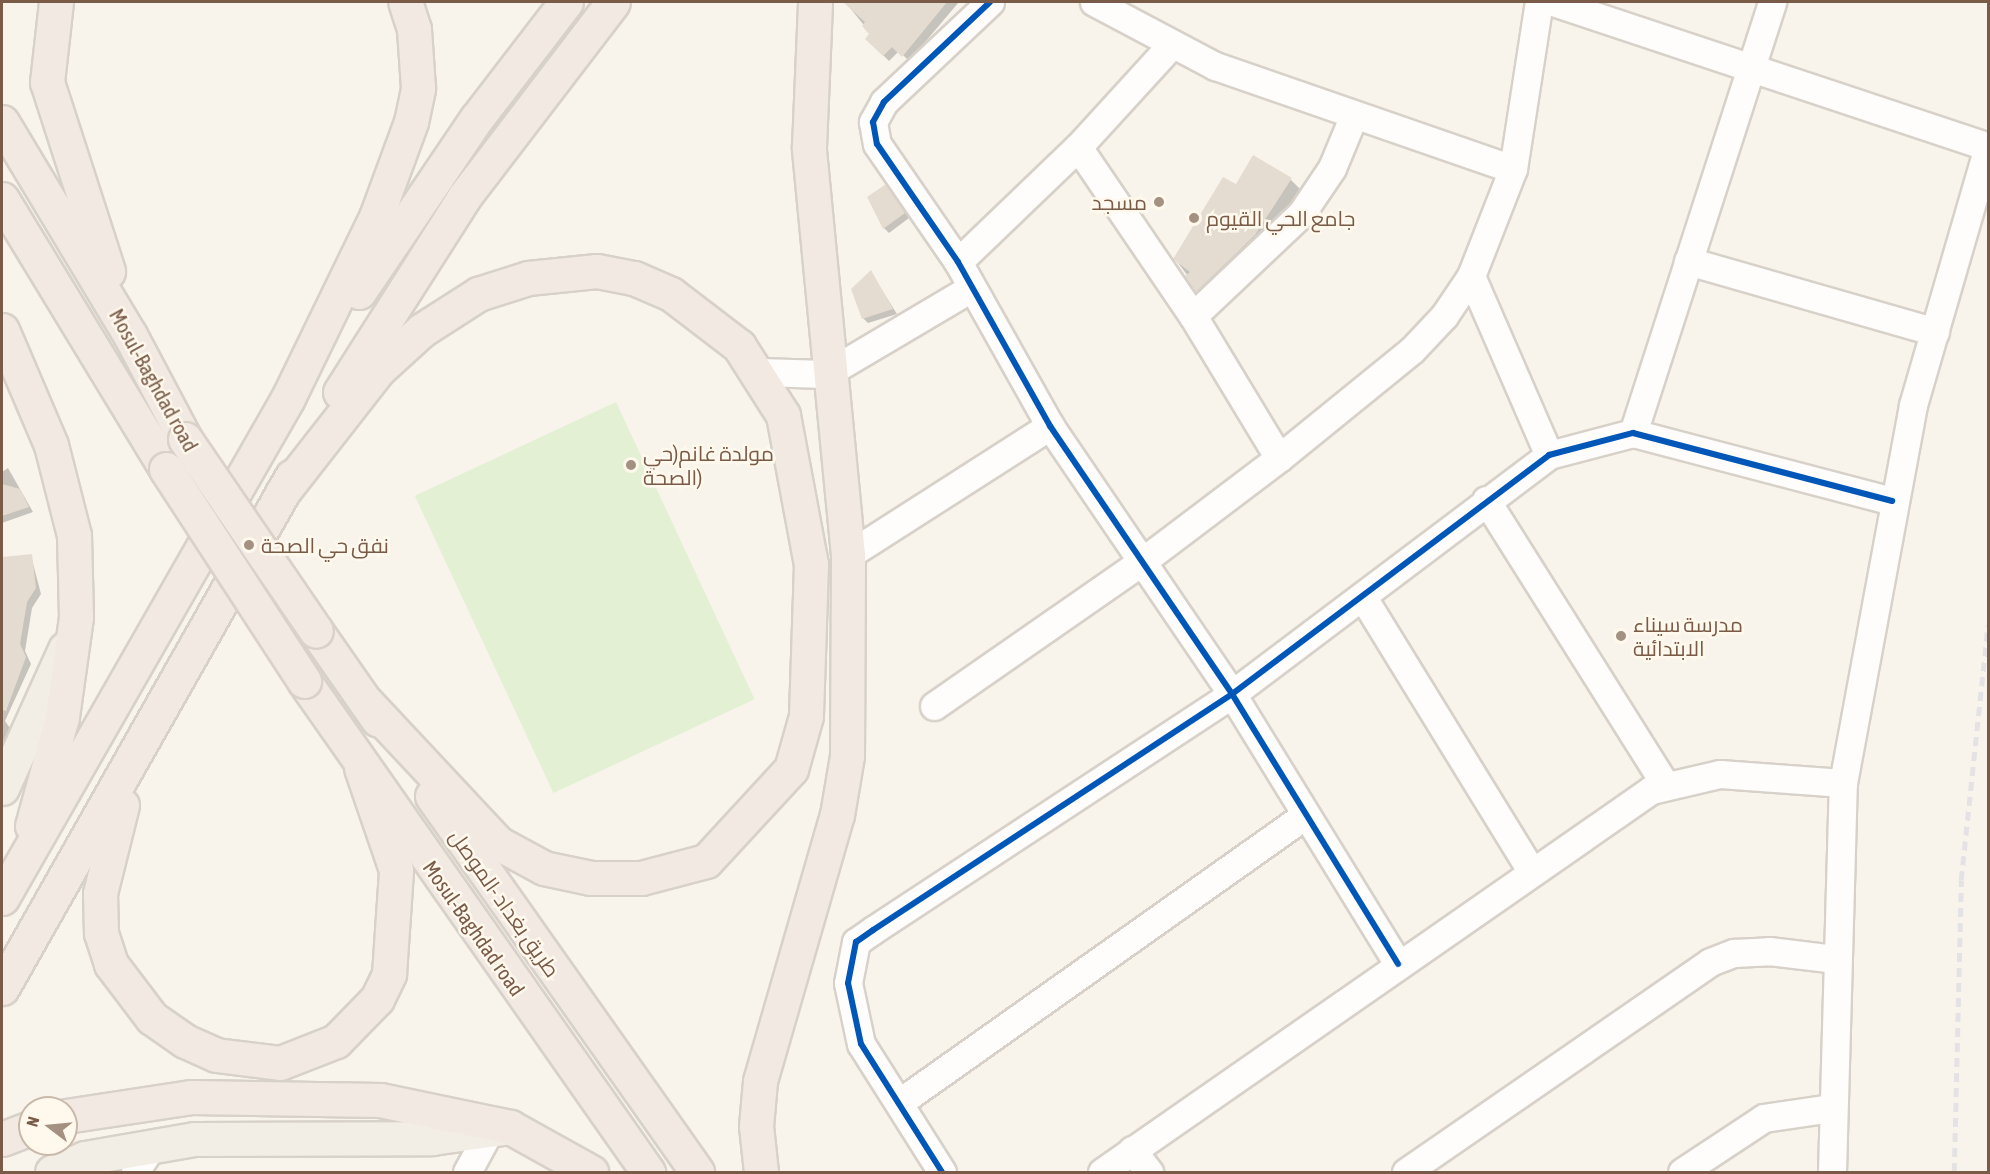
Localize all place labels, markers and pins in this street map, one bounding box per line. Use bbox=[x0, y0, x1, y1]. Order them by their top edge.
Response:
place label: مسجد bbox=[1092, 189, 1147, 215]
marker: مسجد bbox=[1152, 195, 1166, 209]
place label: جامع الحي القيوم bbox=[1206, 205, 1355, 231]
marker: جامع الحي القيوم bbox=[1187, 211, 1201, 225]
place label: مولدة غانم(حي الصحة) bbox=[643, 440, 774, 490]
marker: مولدة غانم(حي الصحة) bbox=[624, 458, 638, 472]
place label: نفق حي الصحة bbox=[261, 532, 389, 558]
marker: نفق حي الصحة bbox=[242, 538, 256, 552]
place label: مدرسة سيناء الابتدائية bbox=[1633, 611, 1743, 661]
marker: مدرسة سيناء الابتدائية bbox=[1614, 629, 1628, 643]

